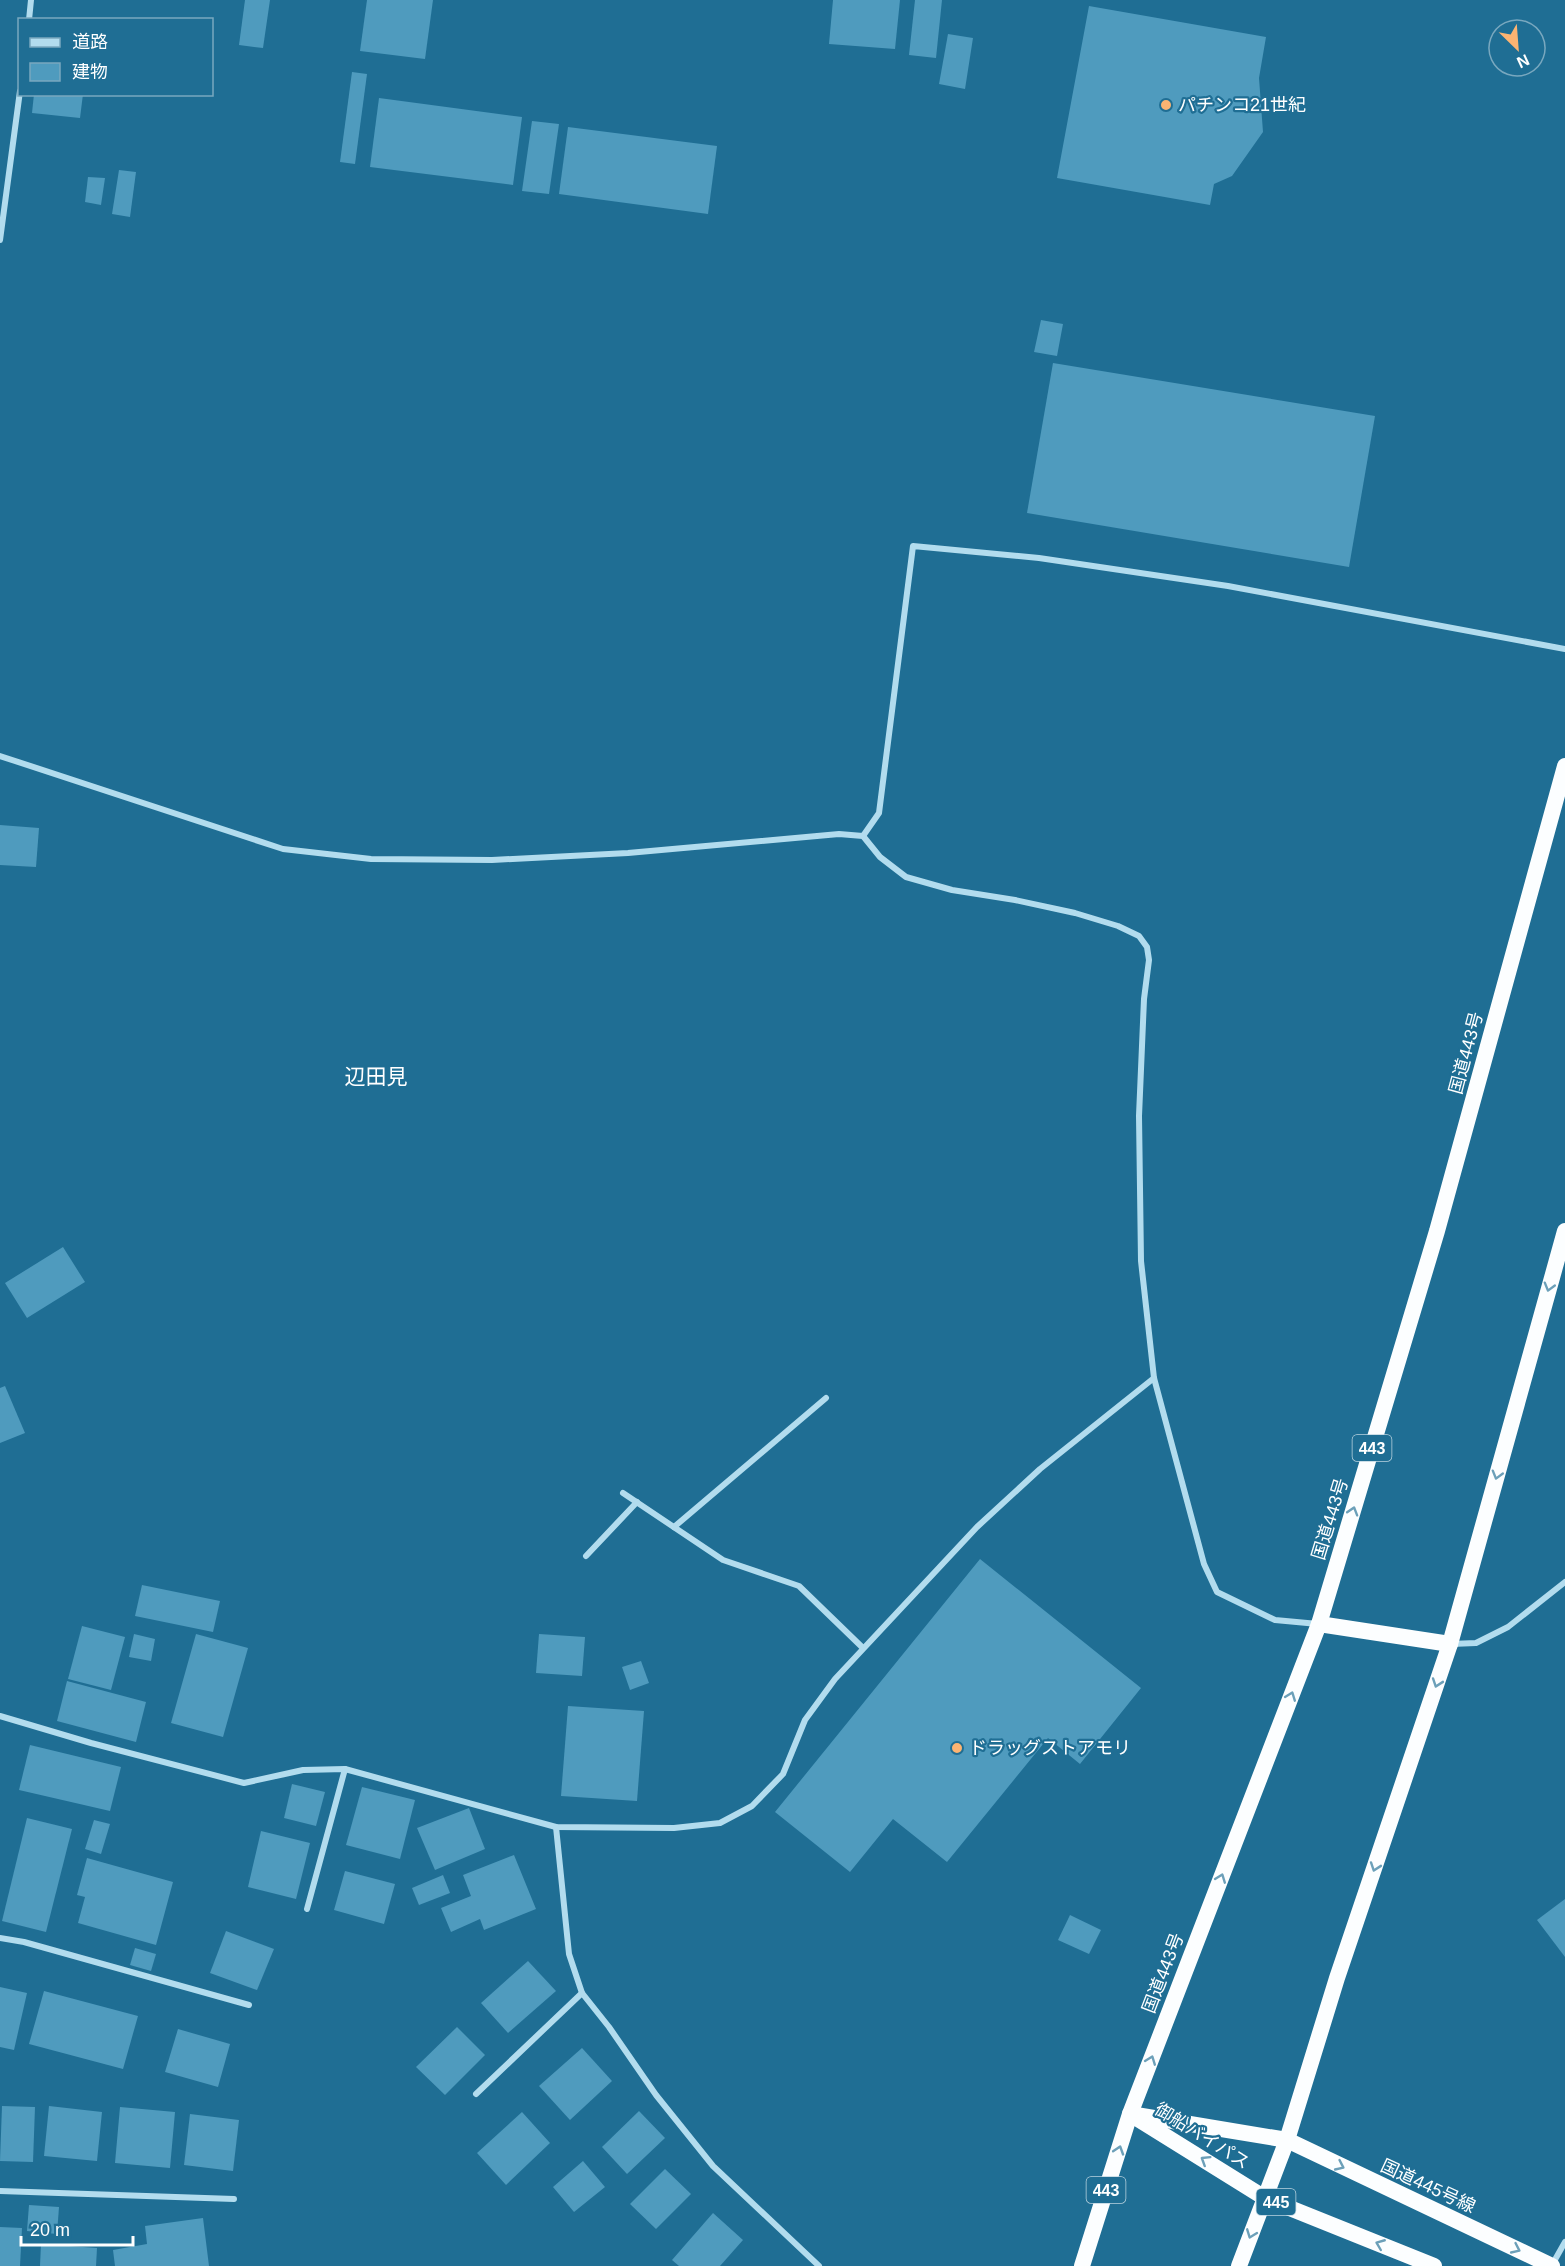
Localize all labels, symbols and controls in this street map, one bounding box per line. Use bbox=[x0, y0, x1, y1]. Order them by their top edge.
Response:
legend bbox=[18, 18, 213, 96]
north arrow bbox=[1487, 18, 1547, 78]
text: 道路 bbox=[72, 32, 108, 52]
text: N bbox=[1514, 51, 1532, 71]
text: 建物 bbox=[72, 62, 108, 82]
place label: パチンコ21世紀 bbox=[1178, 95, 1306, 115]
marker: パチンコ21世紀 bbox=[1159, 98, 1173, 112]
street label: 国道443号 bbox=[1445, 1010, 1487, 1096]
district label: 辺田見 bbox=[345, 1065, 408, 1088]
one-way arrow bbox=[1544, 1282, 1557, 1292]
road number: 443 bbox=[1352, 1435, 1392, 1461]
one-way arrow bbox=[1492, 1469, 1504, 1480]
street label: 国道443号 bbox=[1308, 1476, 1352, 1562]
one-way arrow bbox=[1346, 1506, 1358, 1517]
one-way arrow bbox=[1432, 1677, 1445, 1688]
one-way arrow bbox=[1284, 1691, 1297, 1702]
place label: ドラッグストアモリ bbox=[969, 1738, 1131, 1758]
marker: ドラッグストアモリ bbox=[950, 1741, 964, 1755]
one-way arrow bbox=[1369, 1861, 1382, 1872]
one-way arrow bbox=[1214, 1873, 1226, 1884]
street label: 国道443号 bbox=[1139, 1930, 1187, 2016]
one-way arrow bbox=[1144, 2055, 1156, 2066]
street label: 御船バイパス bbox=[1151, 2099, 1253, 2173]
one-way arrow bbox=[1111, 2145, 1124, 2156]
street label: 国道445号線 bbox=[1378, 2155, 1478, 2217]
one-way arrow bbox=[1200, 2157, 1211, 2168]
one-way arrow bbox=[1334, 2158, 1345, 2170]
road number: 443 bbox=[1086, 2177, 1126, 2203]
road number: 445 bbox=[1256, 2189, 1296, 2215]
scale bar bbox=[21, 2209, 134, 2247]
text: 20 m bbox=[30, 2220, 70, 2240]
one-way arrow bbox=[1246, 2228, 1258, 2239]
one-way arrow bbox=[1375, 2239, 1386, 2251]
one-way arrow bbox=[1510, 2242, 1521, 2254]

